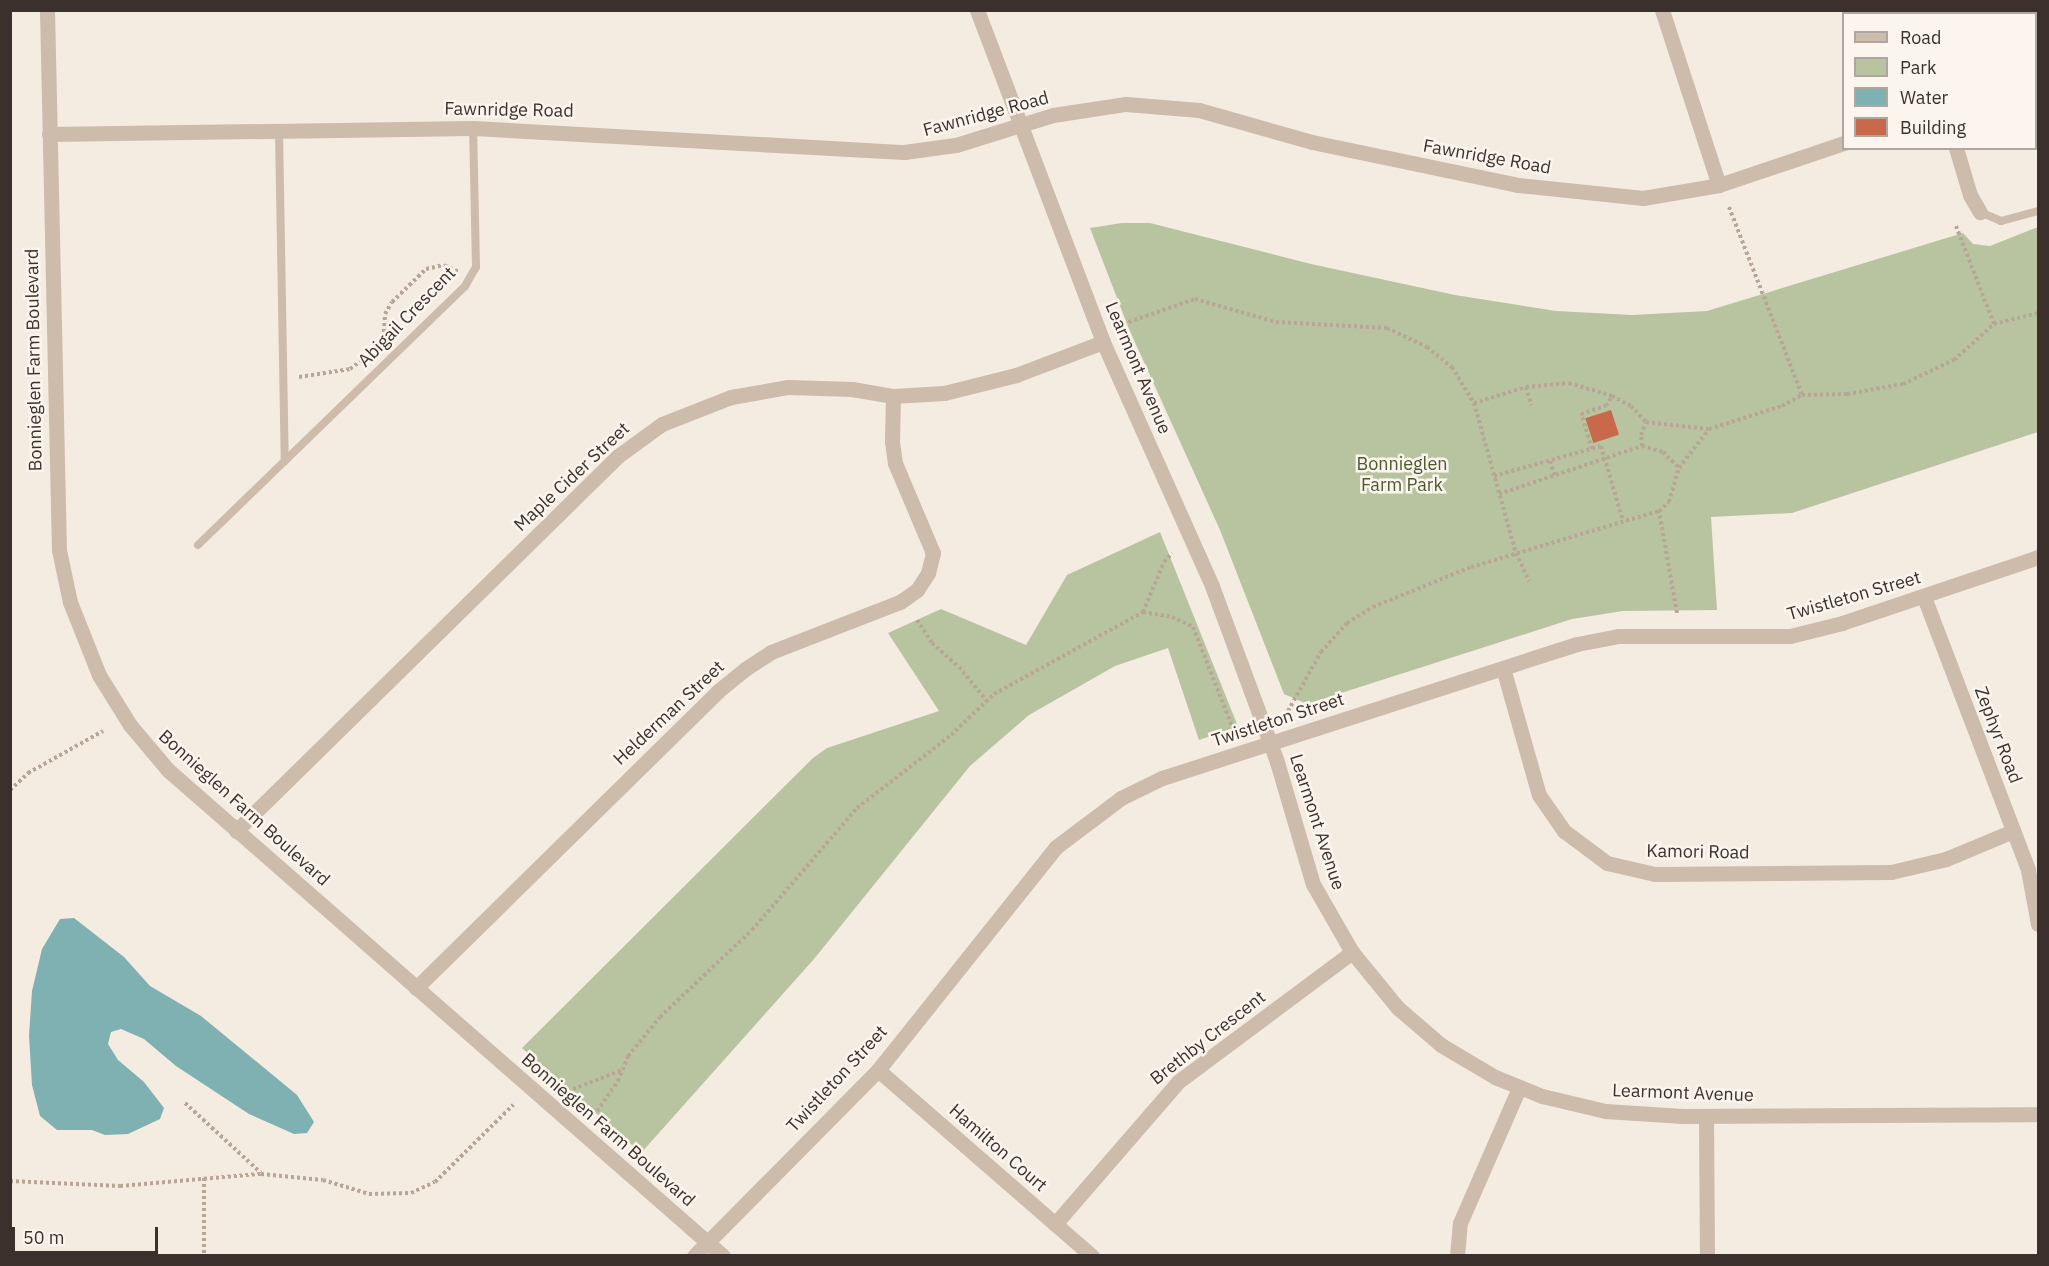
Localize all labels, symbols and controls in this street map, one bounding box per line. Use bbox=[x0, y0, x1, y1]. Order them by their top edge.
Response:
legend bbox=[1842, 12, 2037, 150]
text: Road bbox=[1900, 26, 1941, 49]
text: Park bbox=[1900, 56, 1936, 79]
text: Water bbox=[1900, 86, 1948, 109]
street label: Fawnridge Road bbox=[921, 87, 1051, 141]
street label: Fawnridge Road bbox=[444, 98, 574, 122]
text: Building bbox=[1900, 116, 1966, 139]
street label: Fawnridge Road bbox=[1421, 135, 1553, 179]
street label: Bonnieglen Farm Boulevard bbox=[21, 248, 47, 472]
street label: Abigail Crescent bbox=[354, 262, 460, 372]
street label: Learmont Avenue bbox=[1100, 299, 1176, 437]
street label: Maple Cider Street bbox=[510, 418, 634, 536]
park label: Bonnieglen Farm Park bbox=[1356, 454, 1448, 496]
street label: Twistleton Street bbox=[1785, 567, 1923, 625]
street label: Helderman Street bbox=[609, 656, 729, 770]
street label: Zephyr Road bbox=[1970, 684, 2026, 786]
street label: Twistleton Street bbox=[1209, 688, 1347, 752]
street label: Bonnieglen Farm Boulevard bbox=[154, 725, 334, 891]
street label: Learmont Avenue bbox=[1285, 751, 1349, 893]
street label: Kamori Road bbox=[1646, 840, 1750, 864]
street label: Brethby Crescent bbox=[1146, 986, 1270, 1090]
street label: Twistleton Street bbox=[782, 1021, 892, 1137]
street label: Bonnieglen Farm Boulevard bbox=[517, 1049, 699, 1211]
street label: Learmont Avenue bbox=[1612, 1080, 1754, 1106]
street label: Hamilton Court bbox=[945, 1100, 1051, 1196]
scale bar bbox=[15, 1215, 160, 1253]
text: 50 m bbox=[23, 1226, 65, 1249]

